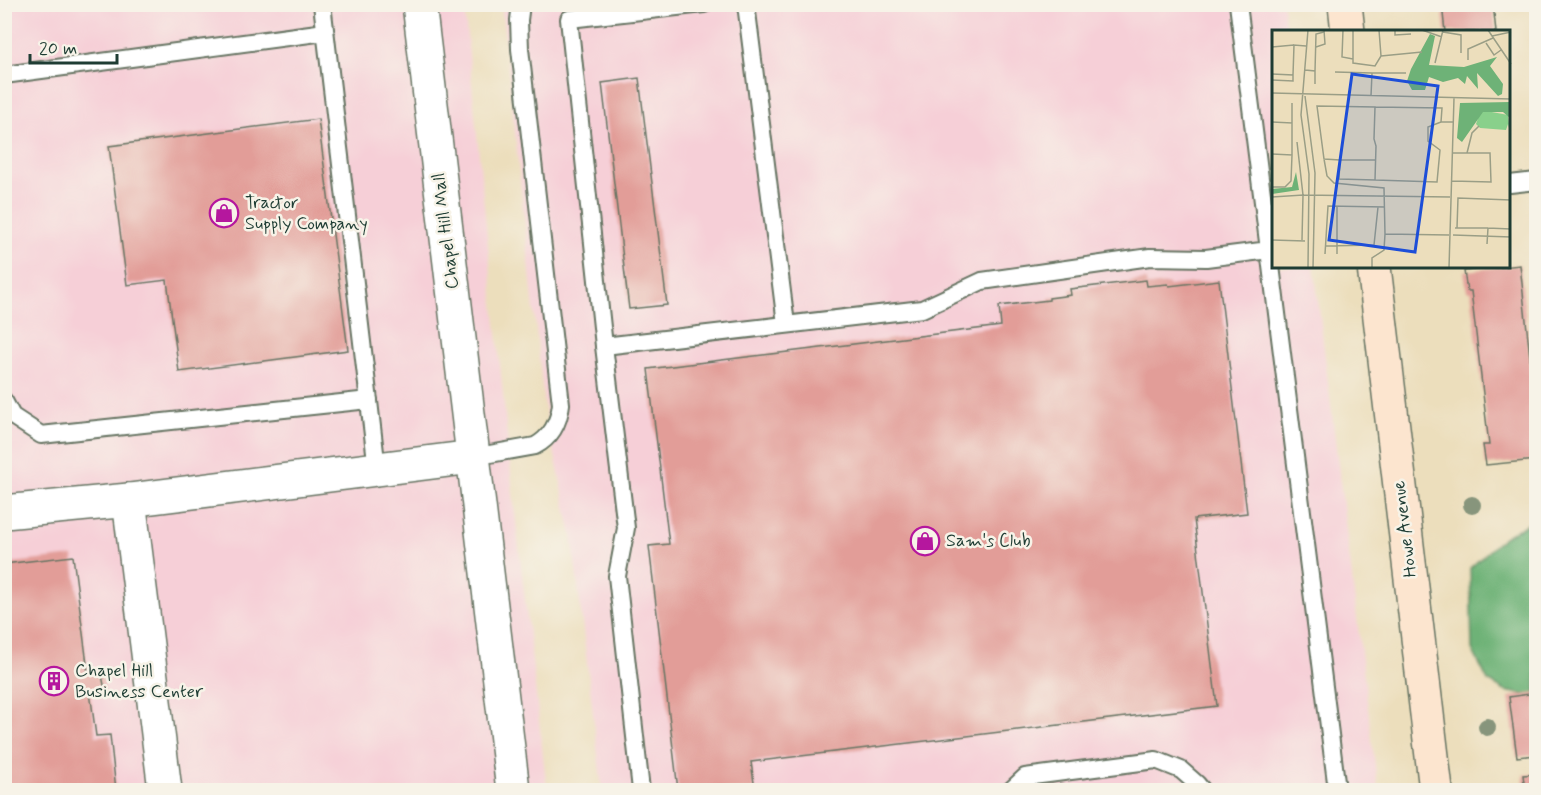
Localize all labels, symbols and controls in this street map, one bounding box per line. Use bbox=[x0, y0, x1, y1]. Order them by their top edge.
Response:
scale bar bbox=[30, 27, 117, 65]
inset map bbox=[1272, 30, 1511, 268]
text: 20 m bbox=[39, 37, 77, 61]
street label: Chapel Hill Mall bbox=[427, 171, 465, 291]
place label: Tractor Supply Company bbox=[245, 191, 368, 236]
shop icon: Tractor Supply Company bbox=[208, 197, 240, 229]
street label: Howe Avenue bbox=[1387, 479, 1423, 579]
shop icon: Sam's Club bbox=[909, 525, 941, 557]
place label: Sam's Club bbox=[946, 529, 1031, 553]
place label: Chapel Hill Business Center bbox=[75, 659, 204, 704]
building icon: Chapel Hill Business Center bbox=[38, 665, 70, 697]

